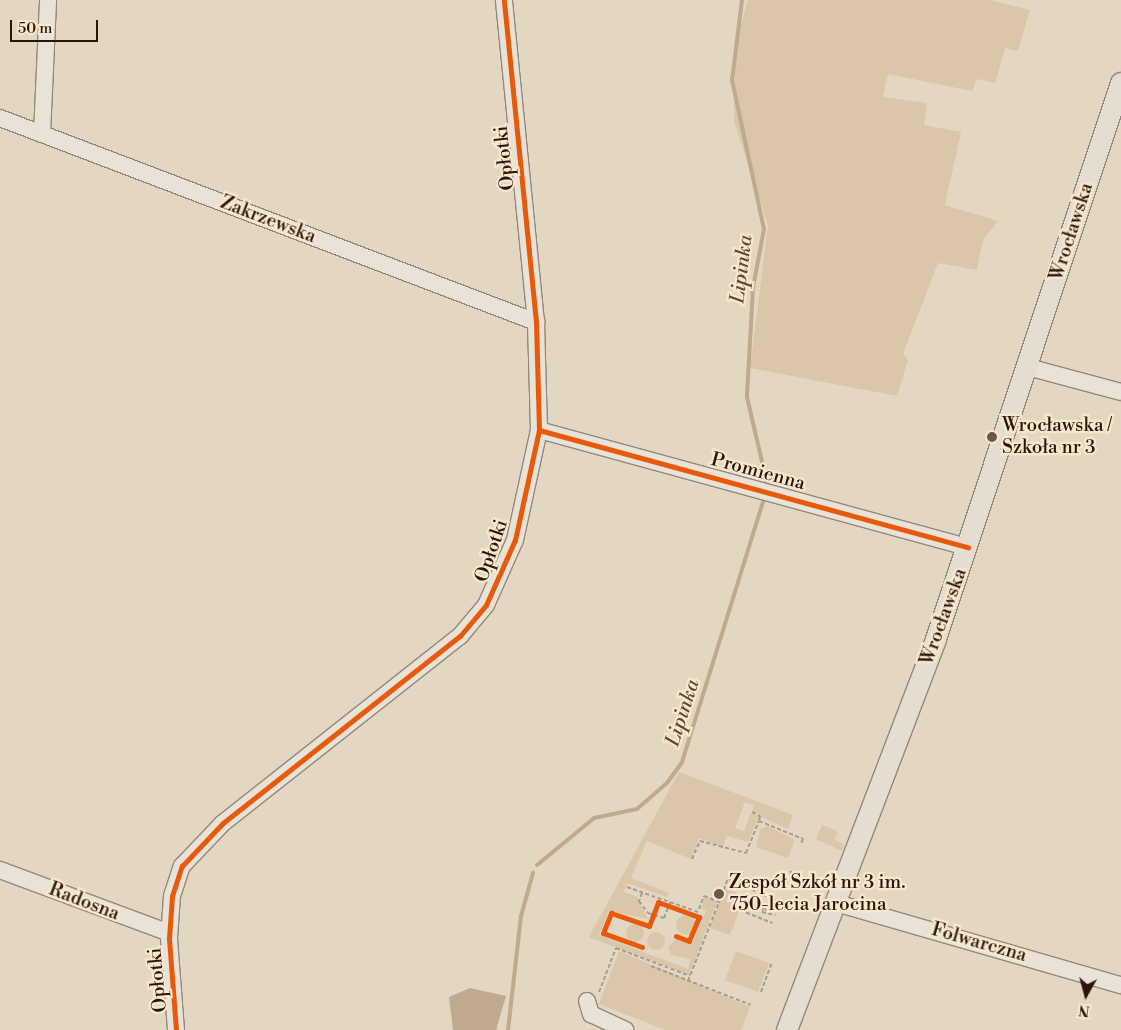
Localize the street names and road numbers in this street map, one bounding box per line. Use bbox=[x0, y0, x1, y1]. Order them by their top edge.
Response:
street label: Opłotki bbox=[490, 125, 520, 191]
street label: Wrocławska bbox=[1045, 180, 1099, 284]
street label: Zakrzewska bbox=[217, 191, 319, 249]
street label: Promienna bbox=[708, 449, 808, 495]
street label: Opłotki bbox=[471, 517, 513, 585]
street label: Wrocławska bbox=[916, 565, 972, 669]
street label: Radosna bbox=[45, 878, 123, 926]
street label: Folwarczna bbox=[929, 919, 1029, 967]
street label: Opłotki bbox=[144, 947, 172, 1013]

